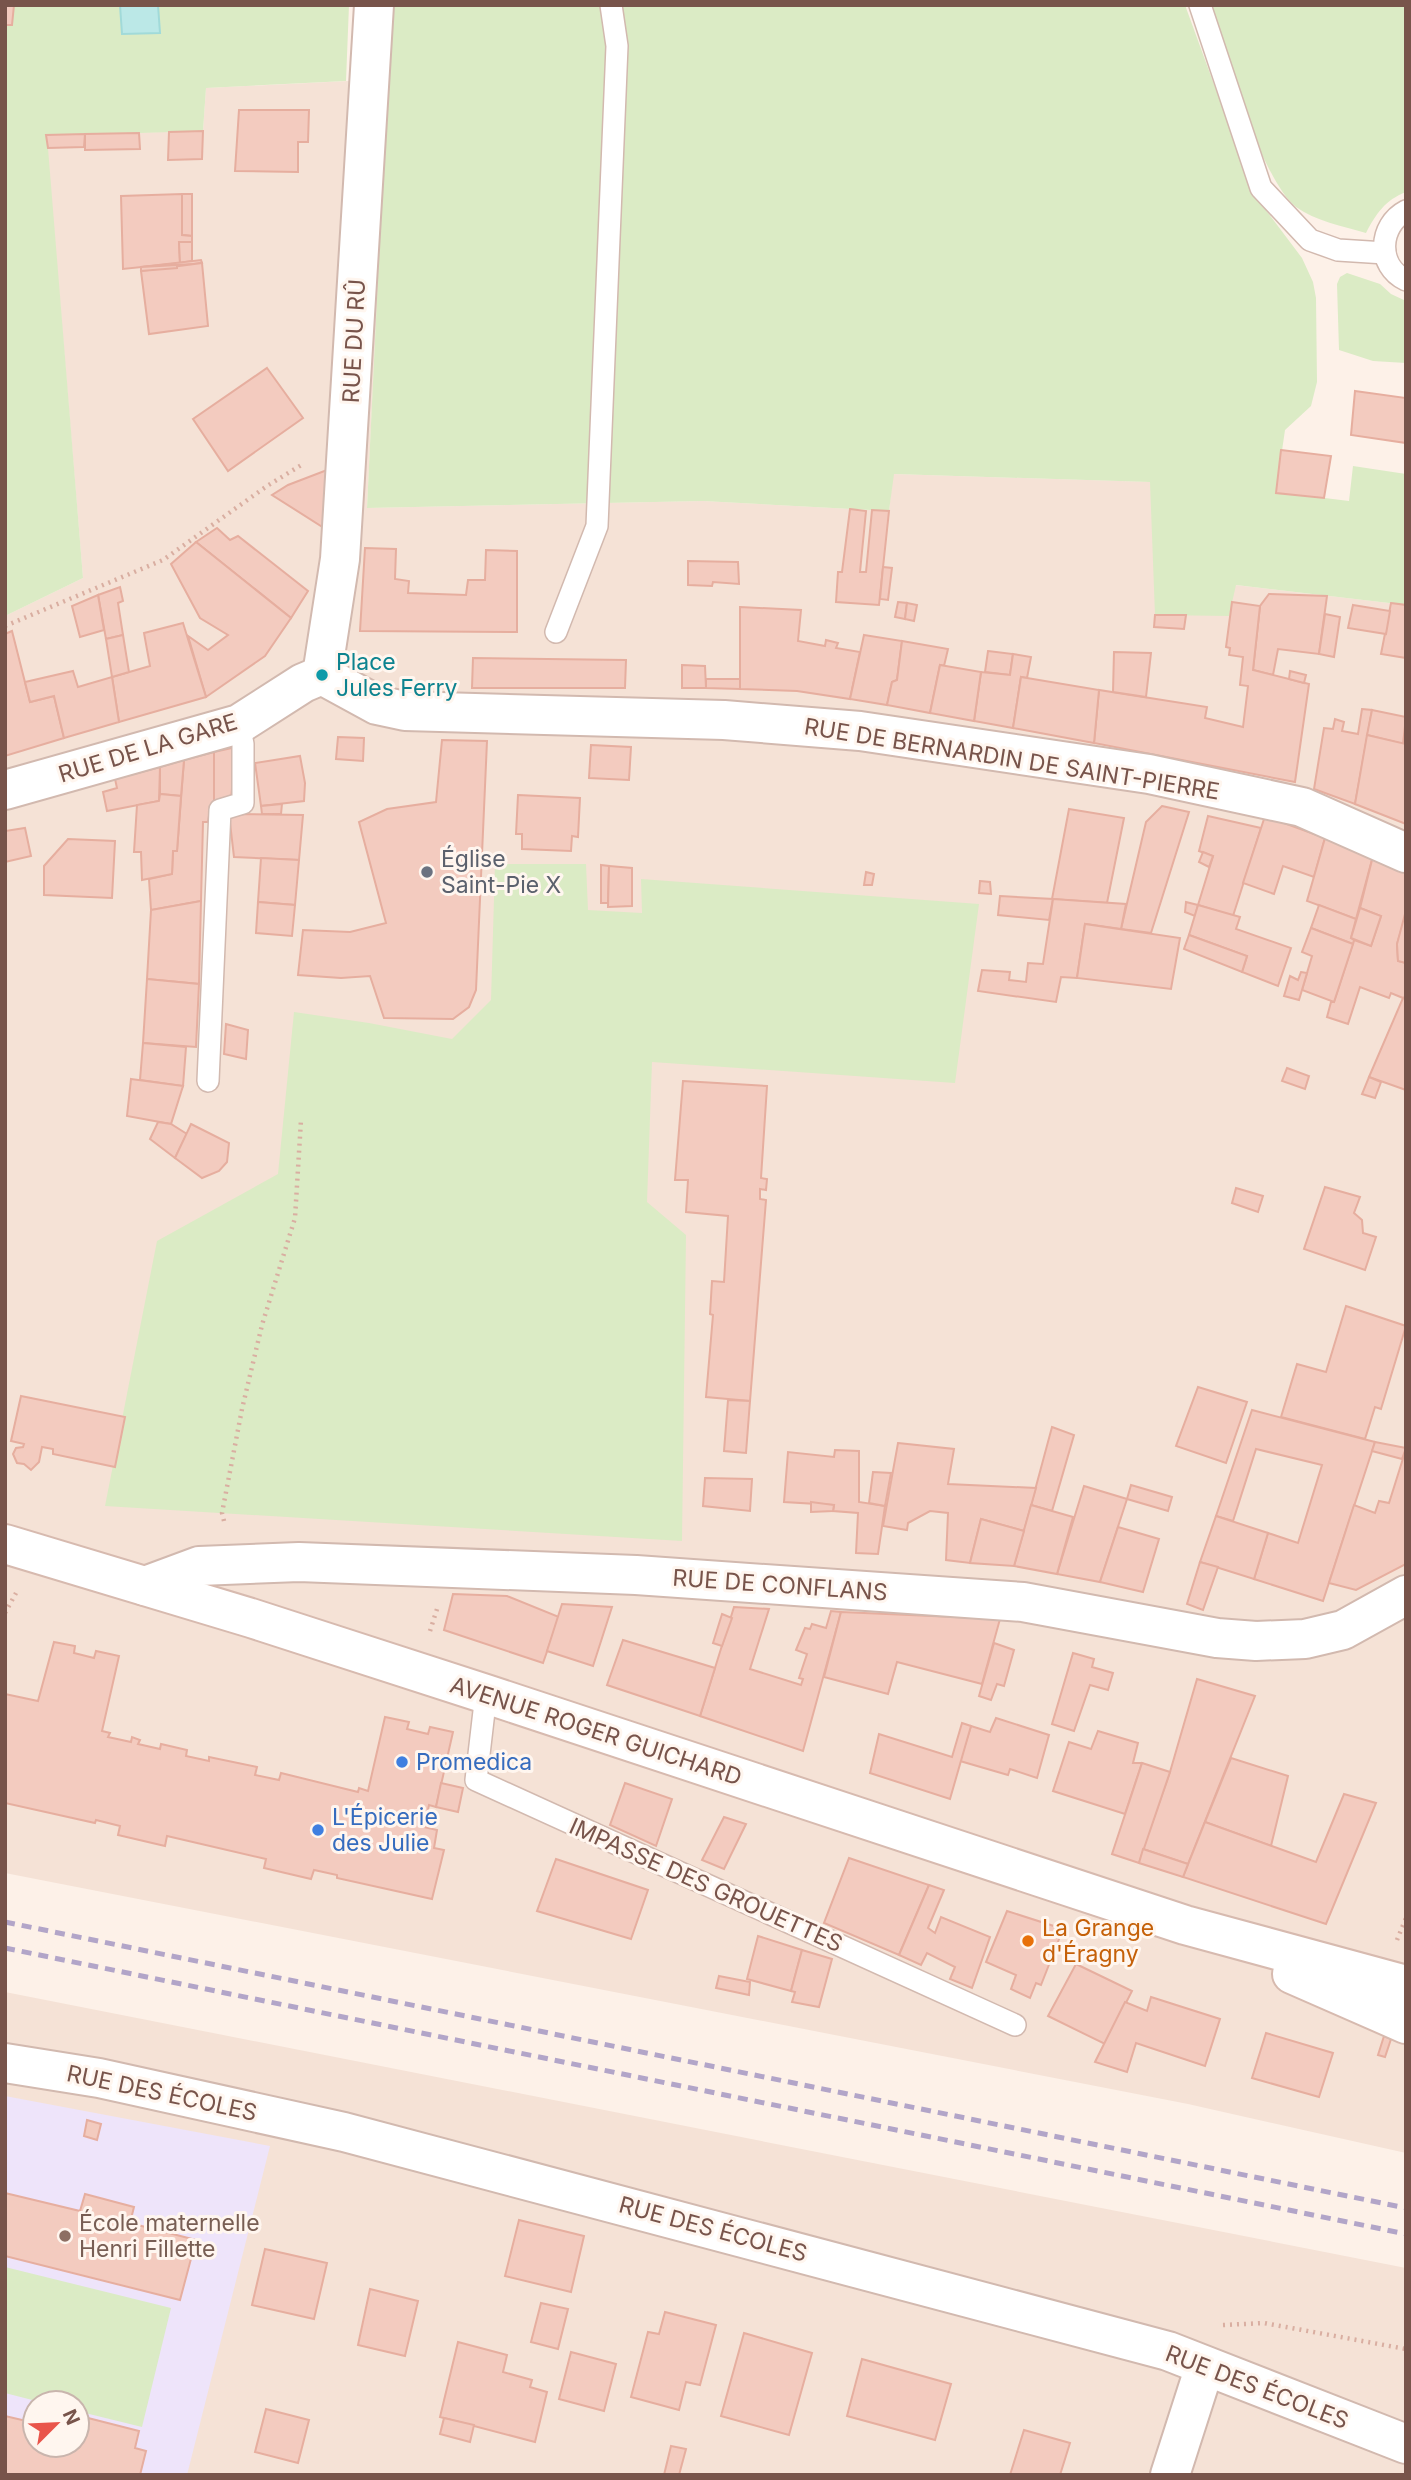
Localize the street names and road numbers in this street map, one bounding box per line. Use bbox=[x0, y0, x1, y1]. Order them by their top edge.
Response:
street label: RUE DU RÛ bbox=[337, 278, 371, 404]
street label: RUE DE LA GARE bbox=[55, 707, 241, 789]
street label: RUE DE BERNARDIN DE SAINT-PIERRE bbox=[802, 712, 1222, 806]
street label: RUE DE CONFLANS bbox=[672, 1564, 888, 1606]
street label: AVENUE ROGER GUICHARD bbox=[447, 1671, 745, 1791]
street label: IMPASSE DES GROUETTES bbox=[565, 1812, 847, 1958]
street label: RUE DES ÉCOLES bbox=[64, 2059, 260, 2127]
street label: RUE DES ÉCOLES bbox=[616, 2190, 810, 2268]
street label: RUE DES ÉCOLES bbox=[1162, 2339, 1352, 2435]

